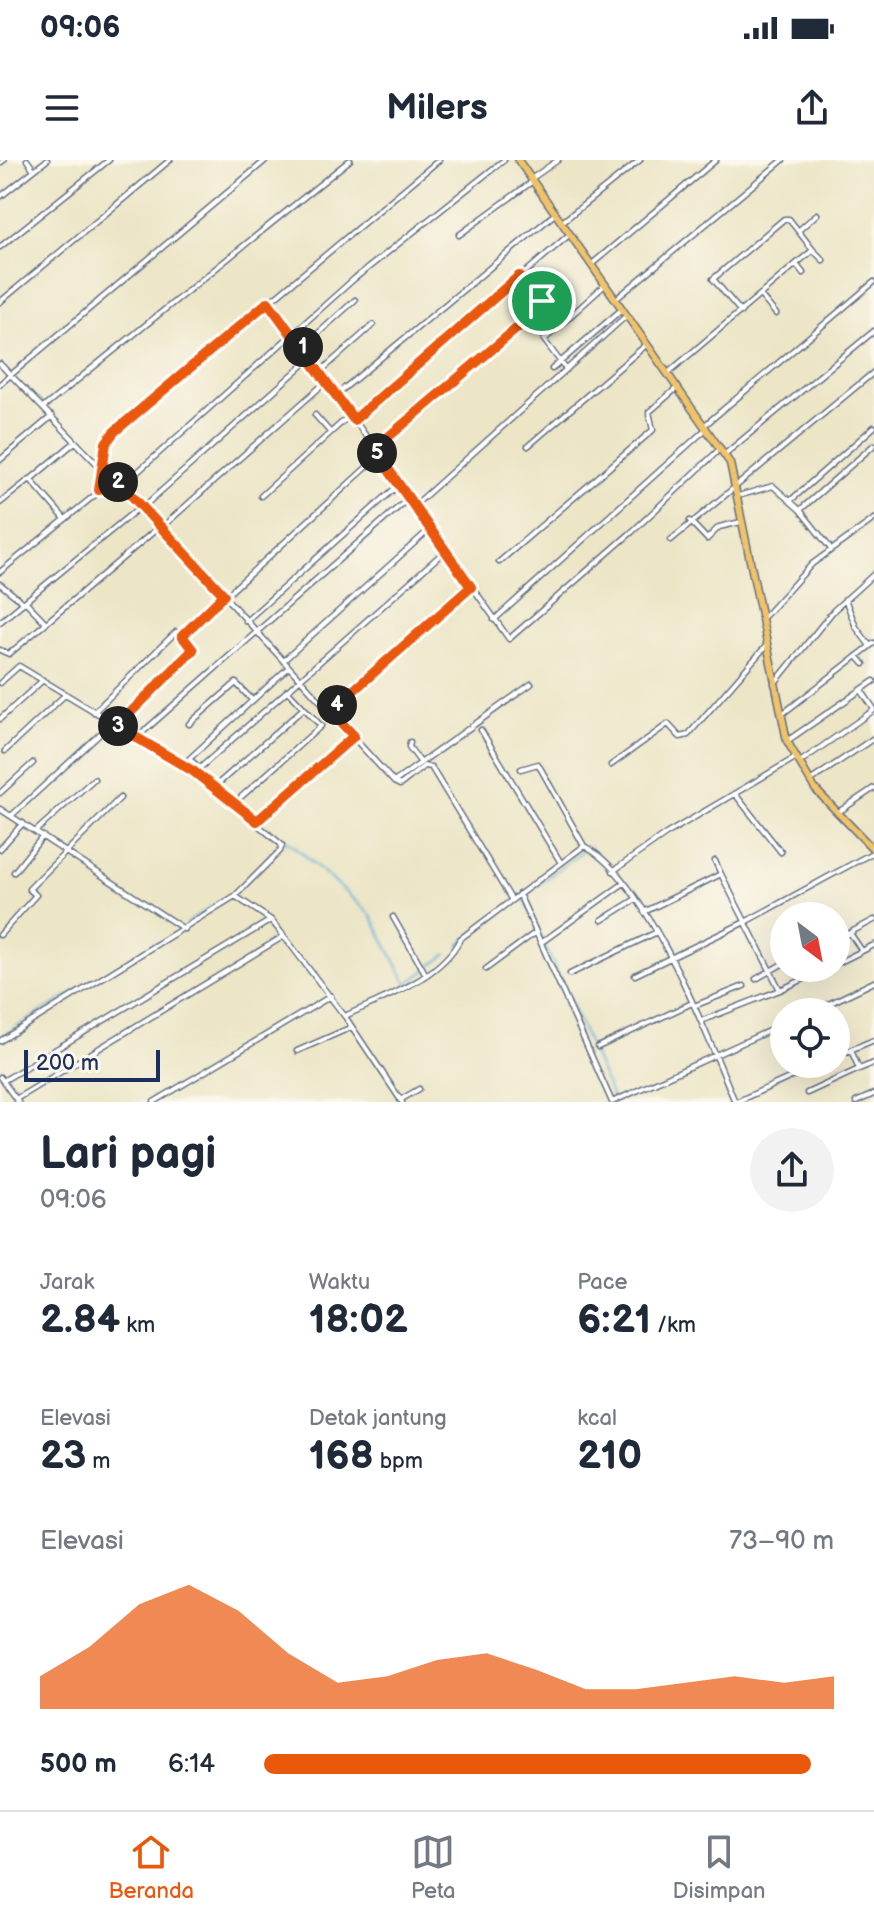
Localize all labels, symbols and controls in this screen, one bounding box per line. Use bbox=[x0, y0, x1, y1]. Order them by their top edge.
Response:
text: 09:06 bbox=[40, 10, 120, 46]
icon: menu bbox=[40, 86, 84, 130]
icon: share bbox=[790, 86, 834, 130]
text: Milers bbox=[386, 87, 488, 130]
pin bbox=[508, 267, 576, 335]
icon: arrive bbox=[520, 279, 564, 323]
pin: 1 bbox=[283, 327, 323, 367]
text: 1 bbox=[298, 333, 308, 360]
pin: 5 bbox=[357, 433, 397, 473]
text: 5 bbox=[371, 439, 383, 466]
pin: 2 bbox=[98, 462, 138, 502]
text: 2 bbox=[111, 468, 125, 495]
pin: 4 bbox=[317, 685, 357, 725]
text: 4 bbox=[331, 691, 343, 718]
pin: 3 bbox=[98, 706, 138, 746]
text: 3 bbox=[112, 712, 124, 739]
north arrow bbox=[770, 902, 850, 982]
map controls bbox=[770, 902, 850, 1078]
button: locate bbox=[770, 998, 850, 1078]
scale bar bbox=[24, 1046, 160, 1082]
text: 200 m bbox=[36, 1050, 99, 1077]
text: Lari pagi bbox=[40, 1128, 216, 1181]
button: share bbox=[750, 1128, 834, 1212]
text: 09:06 bbox=[40, 1185, 107, 1216]
text: Jarak bbox=[40, 1269, 94, 1296]
text: Waktu bbox=[309, 1269, 370, 1296]
text: Pace bbox=[577, 1269, 628, 1296]
text: 2.84 bbox=[40, 1296, 120, 1344]
text: 18:02 bbox=[309, 1296, 408, 1344]
text: 6:21 bbox=[577, 1296, 651, 1344]
text: km bbox=[120, 1312, 155, 1339]
text: /km bbox=[651, 1312, 696, 1339]
text: Elevasi bbox=[40, 1405, 111, 1432]
text: Detak jantung bbox=[309, 1405, 447, 1432]
text: kcal bbox=[577, 1405, 617, 1432]
text: 23 bbox=[40, 1432, 86, 1480]
text: 168 bbox=[309, 1432, 374, 1480]
text: 210 bbox=[577, 1432, 642, 1480]
text: m bbox=[86, 1448, 110, 1475]
text: bpm bbox=[374, 1448, 423, 1475]
text: Elevasi bbox=[40, 1526, 124, 1557]
text: 73–90 m bbox=[729, 1526, 834, 1557]
text: 500 m bbox=[40, 1749, 117, 1780]
text: 6:14 bbox=[168, 1749, 215, 1780]
tab: Beranda bbox=[108, 1830, 194, 1905]
tab: Peta bbox=[411, 1830, 456, 1905]
tab: Disimpan bbox=[672, 1830, 766, 1905]

